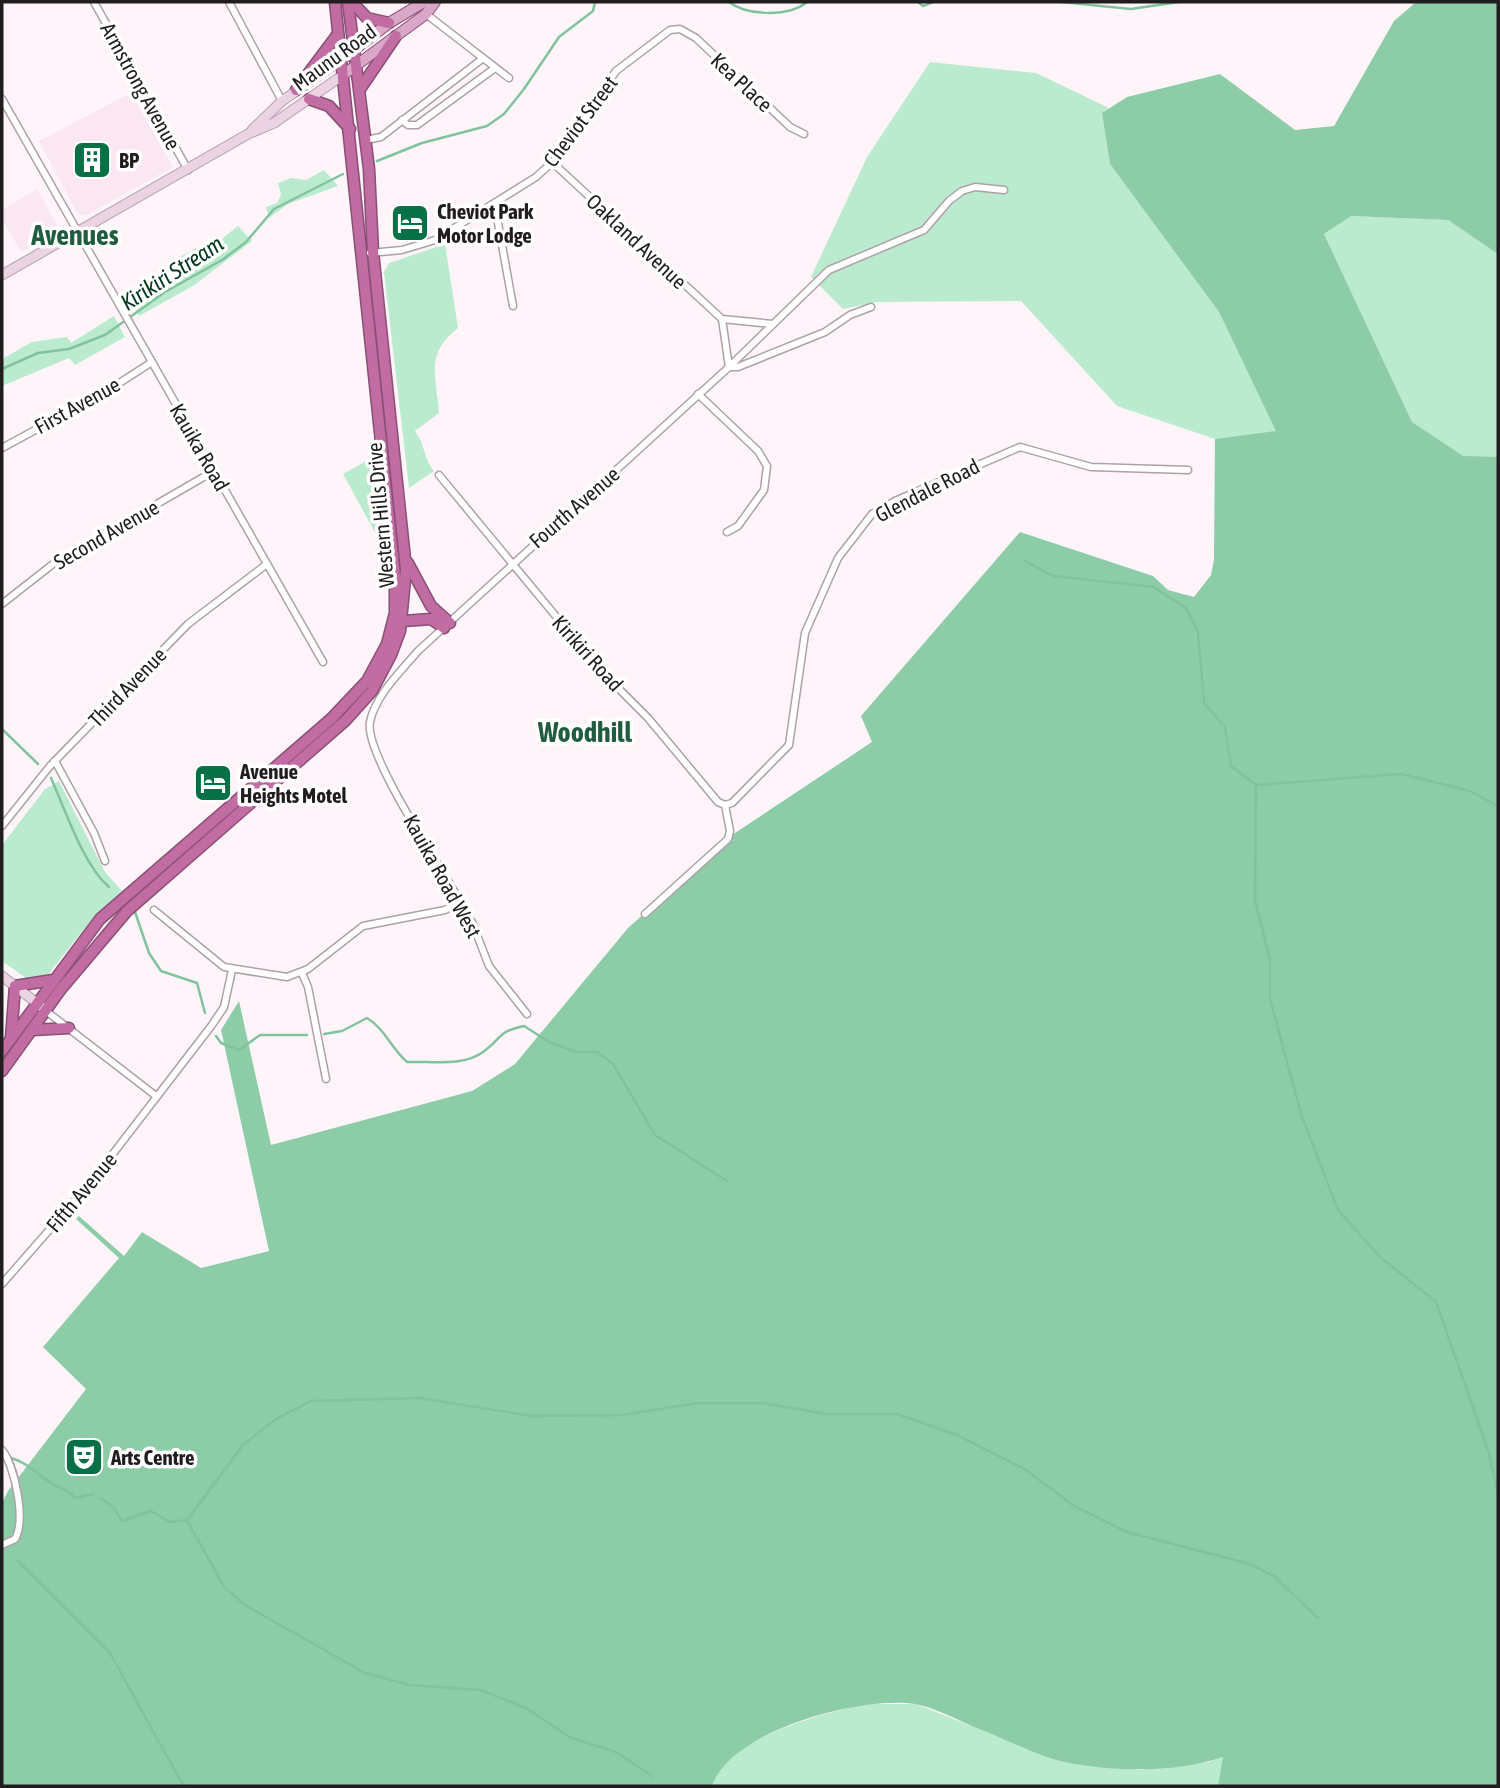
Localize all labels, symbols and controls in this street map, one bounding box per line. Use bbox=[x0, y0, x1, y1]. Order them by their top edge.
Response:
street label: Armstrong Avenue bbox=[96, 18, 186, 154]
street label: Maunu Road bbox=[288, 19, 380, 95]
street label: Kea Place bbox=[706, 48, 778, 116]
street label: Cheviot Street bbox=[538, 71, 622, 171]
building icon: BP bbox=[71, 139, 113, 181]
place label: BP bbox=[119, 148, 140, 172]
street label: Oakland Avenue bbox=[582, 189, 692, 293]
place label: Cheviot Park Motor Lodge bbox=[437, 199, 534, 247]
hotel icon: Cheviot Park Motor Lodge bbox=[389, 202, 431, 244]
district label: Avenues bbox=[30, 219, 119, 251]
water label: Kirikiri Stream bbox=[116, 230, 228, 316]
street label: First Avenue bbox=[30, 372, 124, 438]
street label: Kauika Road bbox=[165, 399, 235, 495]
street label: Western Hills Drive bbox=[362, 442, 398, 588]
street label: Glendale Road bbox=[871, 453, 983, 527]
street label: Fourth Avenue bbox=[524, 461, 624, 553]
street label: Second Avenue bbox=[49, 494, 163, 574]
street label: Kirikiri Road bbox=[548, 610, 628, 696]
street label: Third Avenue bbox=[83, 642, 171, 732]
district label: Woodhill bbox=[537, 716, 633, 748]
place label: Avenue Heights Motel bbox=[239, 759, 347, 807]
hotel icon: Avenue Heights Motel bbox=[192, 762, 234, 804]
street label: Kauika Road West bbox=[399, 810, 487, 942]
street label: Fifth Avenue bbox=[41, 1147, 121, 1237]
theatre icon: Arts Centre bbox=[63, 1436, 105, 1478]
place label: Arts Centre bbox=[110, 1445, 195, 1469]

